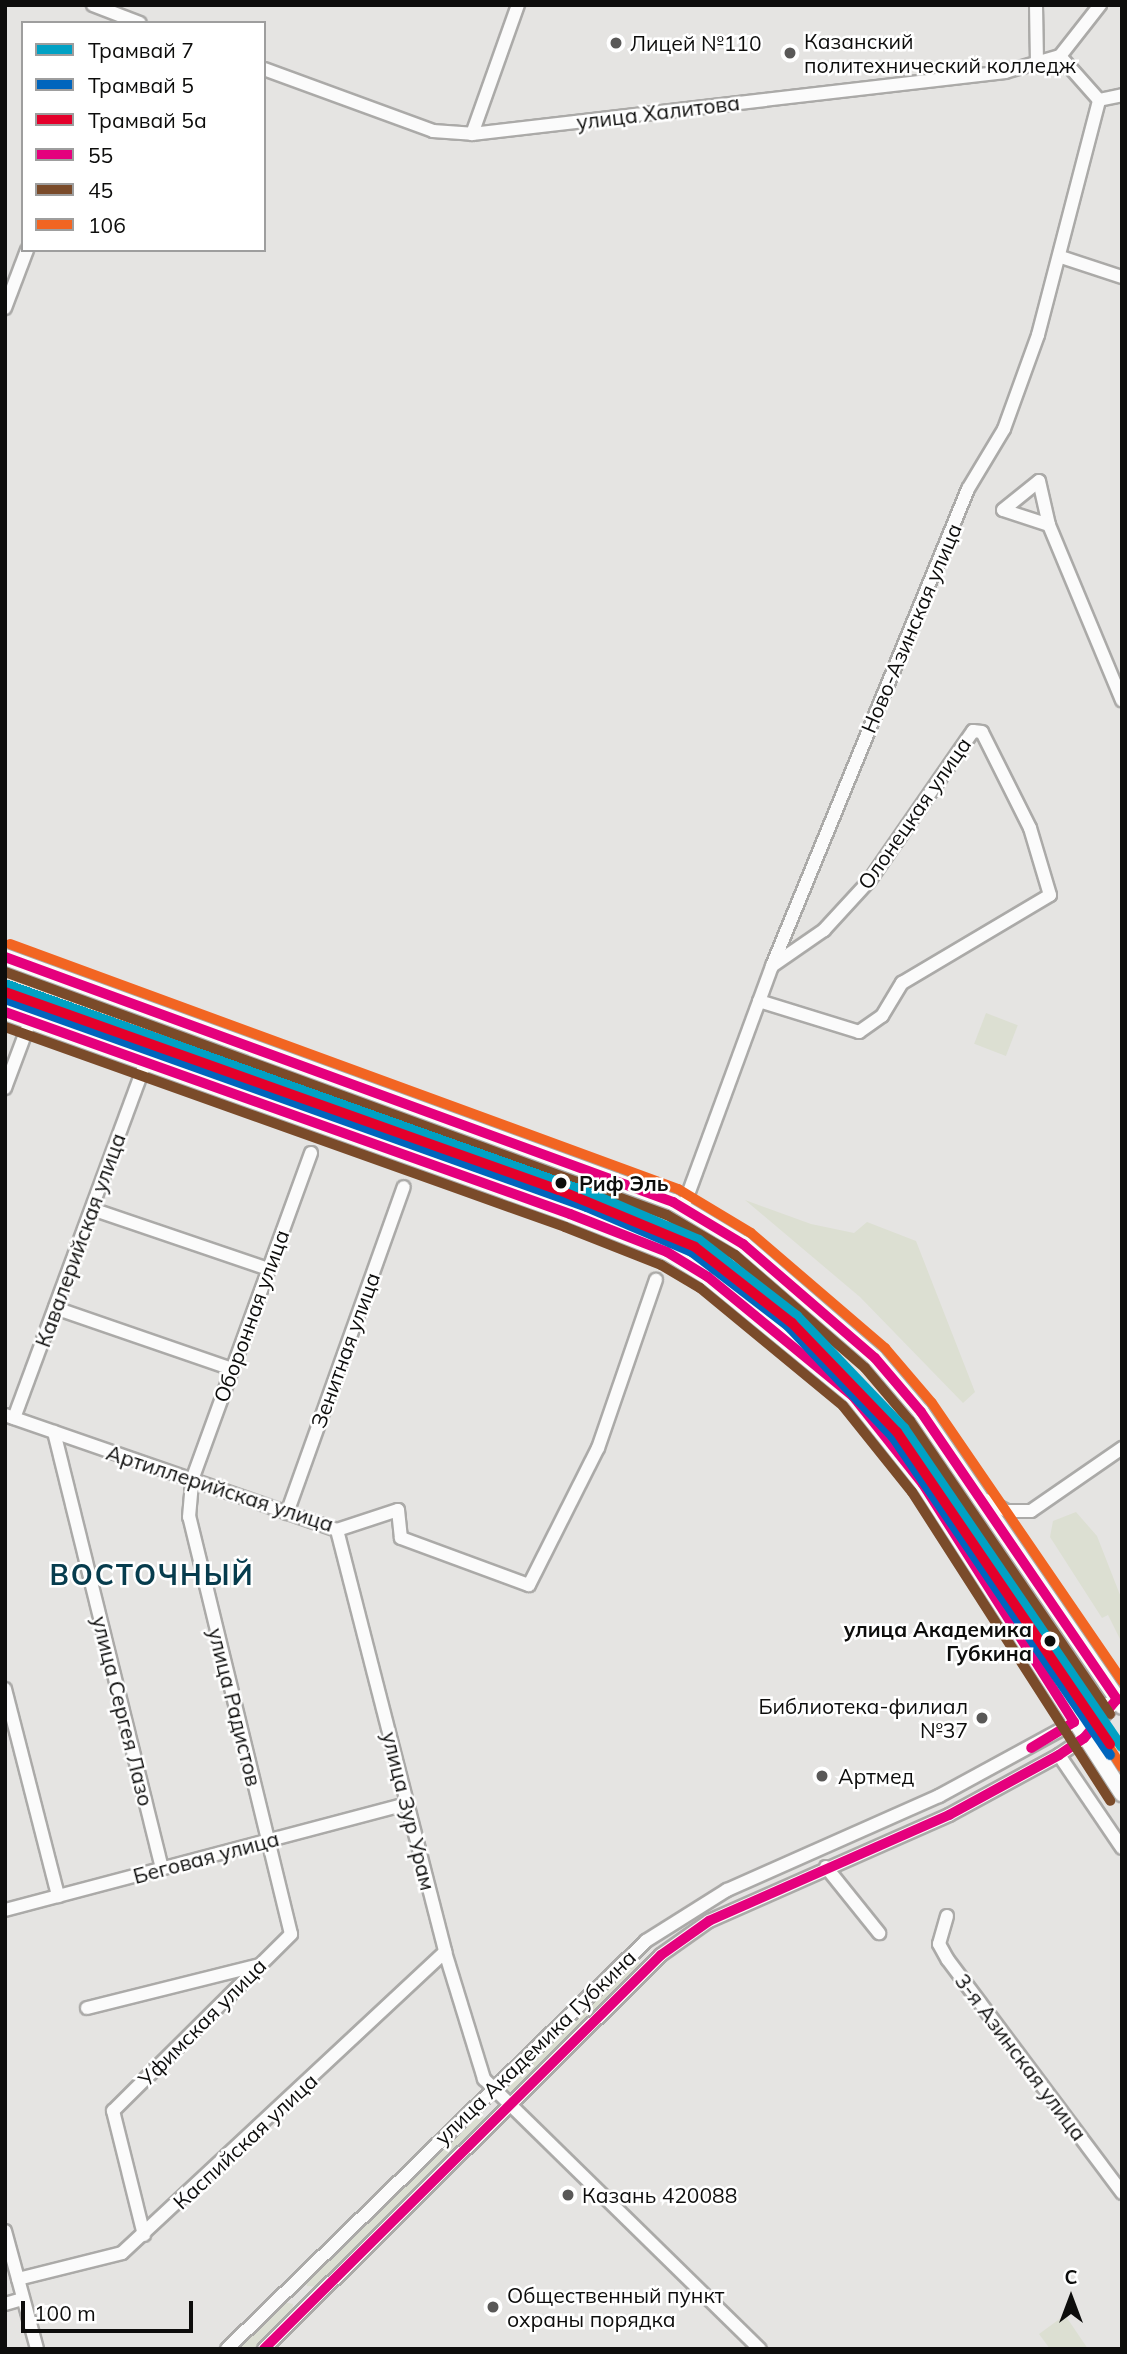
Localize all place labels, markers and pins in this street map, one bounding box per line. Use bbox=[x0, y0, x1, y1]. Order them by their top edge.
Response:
place label: Казанский политехнический колледж bbox=[804, 28, 1076, 78]
place label: Лицей №110 bbox=[630, 30, 762, 56]
marker: Лицей №110 bbox=[608, 35, 624, 51]
marker: Казанский политехнический колледж bbox=[782, 45, 798, 61]
place label: Риф Эль bbox=[579, 1170, 669, 1196]
marker: Риф Эль bbox=[549, 1171, 573, 1195]
place label: улица Академика Губкина bbox=[844, 1616, 1032, 1666]
marker: улица Академика Губкина bbox=[1038, 1629, 1062, 1653]
place label: Библиотека-филиал №37 bbox=[758, 1693, 968, 1743]
marker: Библиотека-филиал №37 bbox=[974, 1710, 990, 1726]
place label: Артмед bbox=[838, 1763, 914, 1789]
marker: Артмед bbox=[812, 1766, 832, 1786]
place label: Казань 420088 bbox=[582, 2182, 737, 2208]
marker: Казань 420088 bbox=[560, 2187, 576, 2203]
place label: Общественный пункт охраны порядка bbox=[507, 2282, 724, 2332]
marker: Общественный пункт охраны порядка bbox=[485, 2299, 501, 2315]

